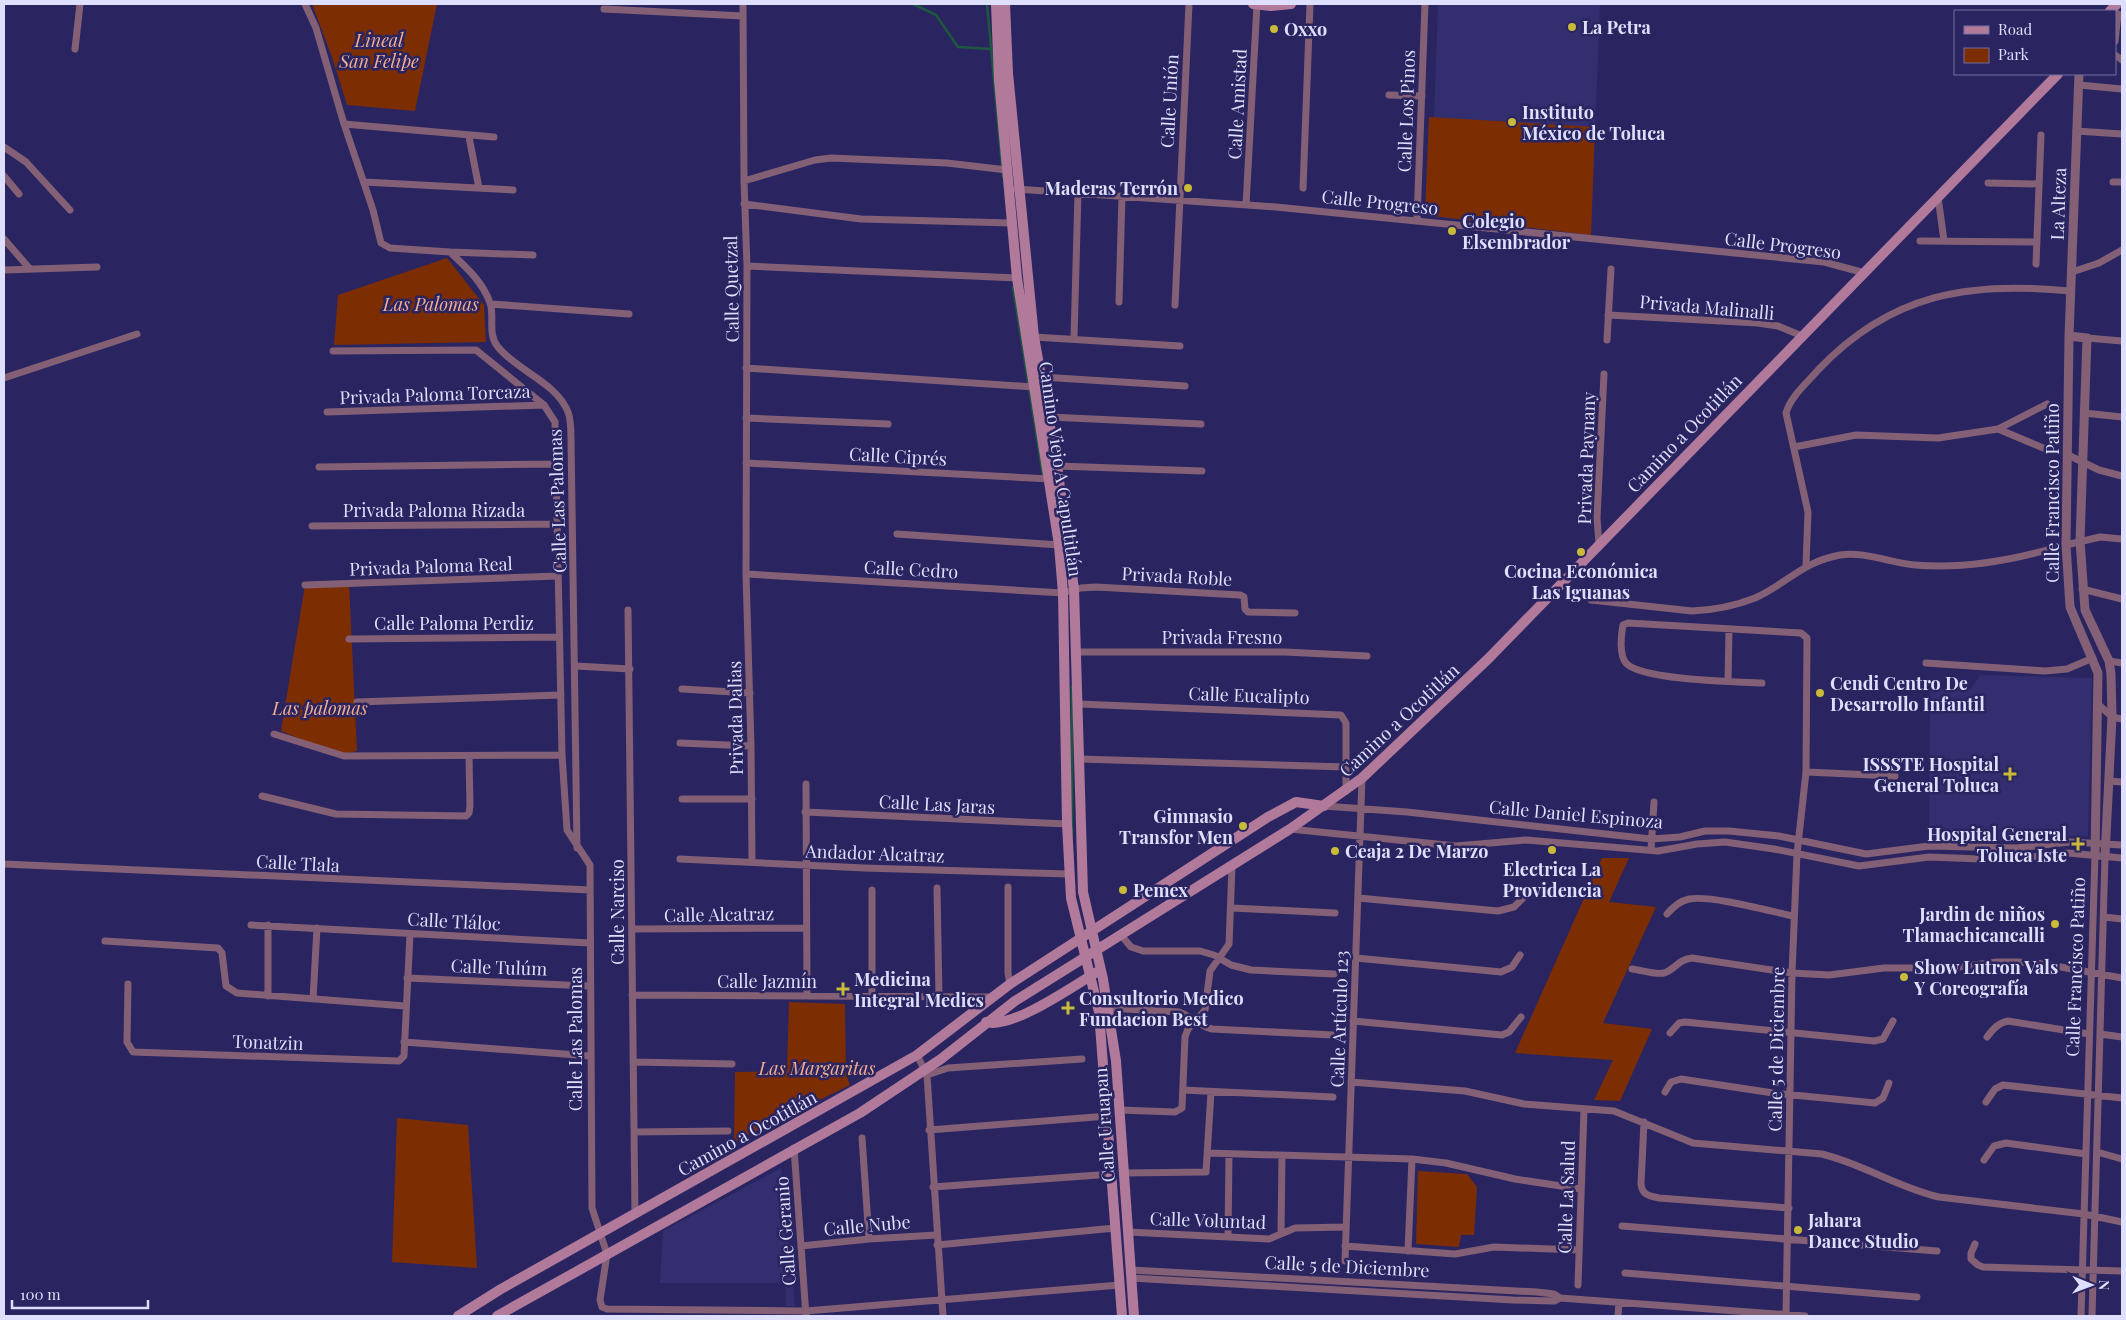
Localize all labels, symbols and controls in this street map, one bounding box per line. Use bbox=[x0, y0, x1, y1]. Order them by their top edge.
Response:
legend bbox=[1954, 10, 2116, 75]
place label: La Petra bbox=[1582, 15, 1651, 39]
place label: Oxxo bbox=[1284, 17, 1327, 41]
text: Road bbox=[1998, 19, 2032, 39]
marker: La Petra bbox=[1566, 21, 1578, 33]
marker: Oxxo bbox=[1268, 23, 1280, 35]
park label: Lineal San Felipe bbox=[338, 28, 419, 73]
text: Park bbox=[1998, 44, 2030, 64]
street label: Calle Amistad bbox=[1222, 47, 1252, 160]
street label: Calle Los Pinos bbox=[1392, 49, 1420, 173]
street label: Calle Unión bbox=[1155, 53, 1183, 148]
place label: Instituto México de Toluca bbox=[1522, 100, 1666, 145]
marker: Instituto México de Toluca bbox=[1506, 116, 1518, 128]
street label: La Alteza bbox=[2045, 167, 2071, 241]
place label: Maderas Terrón bbox=[1045, 176, 1178, 200]
marker: Maderas Terrón bbox=[1182, 182, 1194, 194]
street label: Calle Progreso bbox=[1320, 184, 1440, 220]
place label: Colegio Elsembrador bbox=[1462, 209, 1571, 254]
marker: Colegio Elsembrador bbox=[1446, 225, 1458, 237]
street label: Calle Progreso bbox=[1723, 226, 1843, 264]
street label: Calle Quetzal bbox=[718, 235, 744, 343]
street label: Privada Malinalli bbox=[1639, 289, 1775, 325]
park label: Las Palomas bbox=[382, 292, 479, 316]
street label: Camino Viejo A Capultitlán bbox=[1034, 360, 1088, 578]
street label: Camino a Ocotitlán bbox=[1621, 368, 1747, 497]
street label: Privada Paloma Torcaza bbox=[339, 379, 531, 409]
street label: Privada Paynany bbox=[1572, 391, 1600, 525]
street label: Calle Francisco Patiño bbox=[2040, 403, 2064, 583]
street label: Calle Las Palomas bbox=[542, 428, 572, 574]
street label: Calle Ciprés bbox=[848, 441, 948, 471]
street label: Privada Paloma Rizada bbox=[343, 498, 525, 522]
marker: Cocina Económica Las Iguanas bbox=[1575, 546, 1587, 558]
street label: Privada Paloma Real bbox=[349, 551, 513, 581]
street label: Calle Cedro bbox=[863, 555, 959, 583]
place label: Cocina Económica Las Iguanas bbox=[1504, 559, 1659, 604]
street label: Privada Roble bbox=[1121, 561, 1233, 591]
street label: Calle Paloma Perdiz bbox=[374, 611, 534, 635]
street label: Privada Fresno bbox=[1162, 625, 1283, 649]
street label: Camino a Ocotitlán bbox=[1334, 658, 1464, 782]
street label: Privada Dalias bbox=[722, 661, 748, 775]
place label: Cendi Centro De Desarrollo Infantil bbox=[1830, 671, 1985, 716]
street label: Calle Eucalipto bbox=[1188, 681, 1310, 709]
marker: Cendi Centro De Desarrollo Infantil bbox=[1814, 687, 1826, 699]
park label: Las palomas bbox=[271, 696, 368, 720]
place label: ISSSTE Hospital General Toluca bbox=[1863, 752, 2000, 797]
marker: ISSSTE Hospital General Toluca bbox=[2003, 767, 2017, 781]
street label: Calle Las Jaras bbox=[878, 789, 996, 819]
street label: Calle Daniel Espinoza bbox=[1488, 794, 1664, 834]
place label: Gimnasio Transfor Men bbox=[1119, 804, 1233, 849]
marker: Gimnasio Transfor Men bbox=[1237, 820, 1249, 832]
place label: Hospital General Toluca Iste bbox=[1927, 822, 2067, 867]
marker: Hospital General Toluca Iste bbox=[2071, 837, 2085, 851]
street label: Andador Alcatraz bbox=[804, 839, 945, 867]
place label: Ceaja 2 De Marzo bbox=[1345, 839, 1488, 863]
marker: Electrica La Providencia bbox=[1546, 844, 1558, 856]
marker: Ceaja 2 De Marzo bbox=[1329, 845, 1341, 857]
street label: Calle Tlala bbox=[255, 849, 341, 877]
place label: Electrica La Providencia bbox=[1502, 857, 1602, 902]
street label: Calle Narciso bbox=[605, 859, 629, 965]
street label: Calle Francisco Patiño bbox=[2060, 877, 2090, 1057]
place label: Pemex bbox=[1133, 878, 1188, 902]
marker: Pemex bbox=[1117, 884, 1129, 896]
street label: Calle Alcatraz bbox=[664, 901, 774, 927]
place label: Jardin de niños Tlamachicancalli bbox=[1902, 902, 2045, 947]
street label: Calle Tláloc bbox=[407, 907, 502, 935]
marker: Jardin de niños Tlamachicancalli bbox=[2049, 918, 2061, 930]
street label: Calle Artículo 123 bbox=[1325, 950, 1353, 1088]
street label: Calle Tulúm bbox=[450, 953, 548, 981]
place label: Show Lutron Vals Y Coreografía bbox=[1913, 955, 2058, 1000]
street label: Calle 5 de Diciembre bbox=[1763, 966, 1789, 1132]
street label: Calle Las Palomas bbox=[563, 967, 587, 1111]
place label: Medicina Integral Medics bbox=[854, 967, 984, 1012]
street label: Calle Jazmín bbox=[717, 969, 817, 993]
marker: Show Lutron Vals Y Coreografía bbox=[1898, 971, 1910, 983]
marker: Medicina Integral Medics bbox=[836, 982, 850, 996]
place label: Consultorio Medico Fundacion Best bbox=[1079, 986, 1244, 1031]
marker: Consultorio Medico Fundacion Best bbox=[1061, 1001, 1075, 1015]
street label: Tonatzin bbox=[232, 1029, 304, 1055]
park label: Las Margaritas bbox=[758, 1056, 875, 1080]
street label: Calle Uruapan bbox=[1088, 1067, 1120, 1183]
street label: Camino a Ocotitlán bbox=[673, 1085, 821, 1181]
street label: Calle La Salud bbox=[1552, 1139, 1580, 1254]
street label: Calle Geranio bbox=[769, 1175, 801, 1287]
street label: Calle Voluntad bbox=[1149, 1206, 1267, 1234]
place label: Jahara Dance Studio bbox=[1807, 1208, 1919, 1253]
street label: Calle Nube bbox=[823, 1209, 911, 1241]
marker: Jahara Dance Studio bbox=[1792, 1224, 1804, 1236]
street label: Calle 5 de Diciembre bbox=[1264, 1250, 1430, 1282]
north arrow bbox=[2066, 1260, 2116, 1310]
scale bar bbox=[12, 1278, 149, 1310]
text: N bbox=[2095, 1280, 2114, 1290]
text: 100 m bbox=[20, 1284, 61, 1304]

